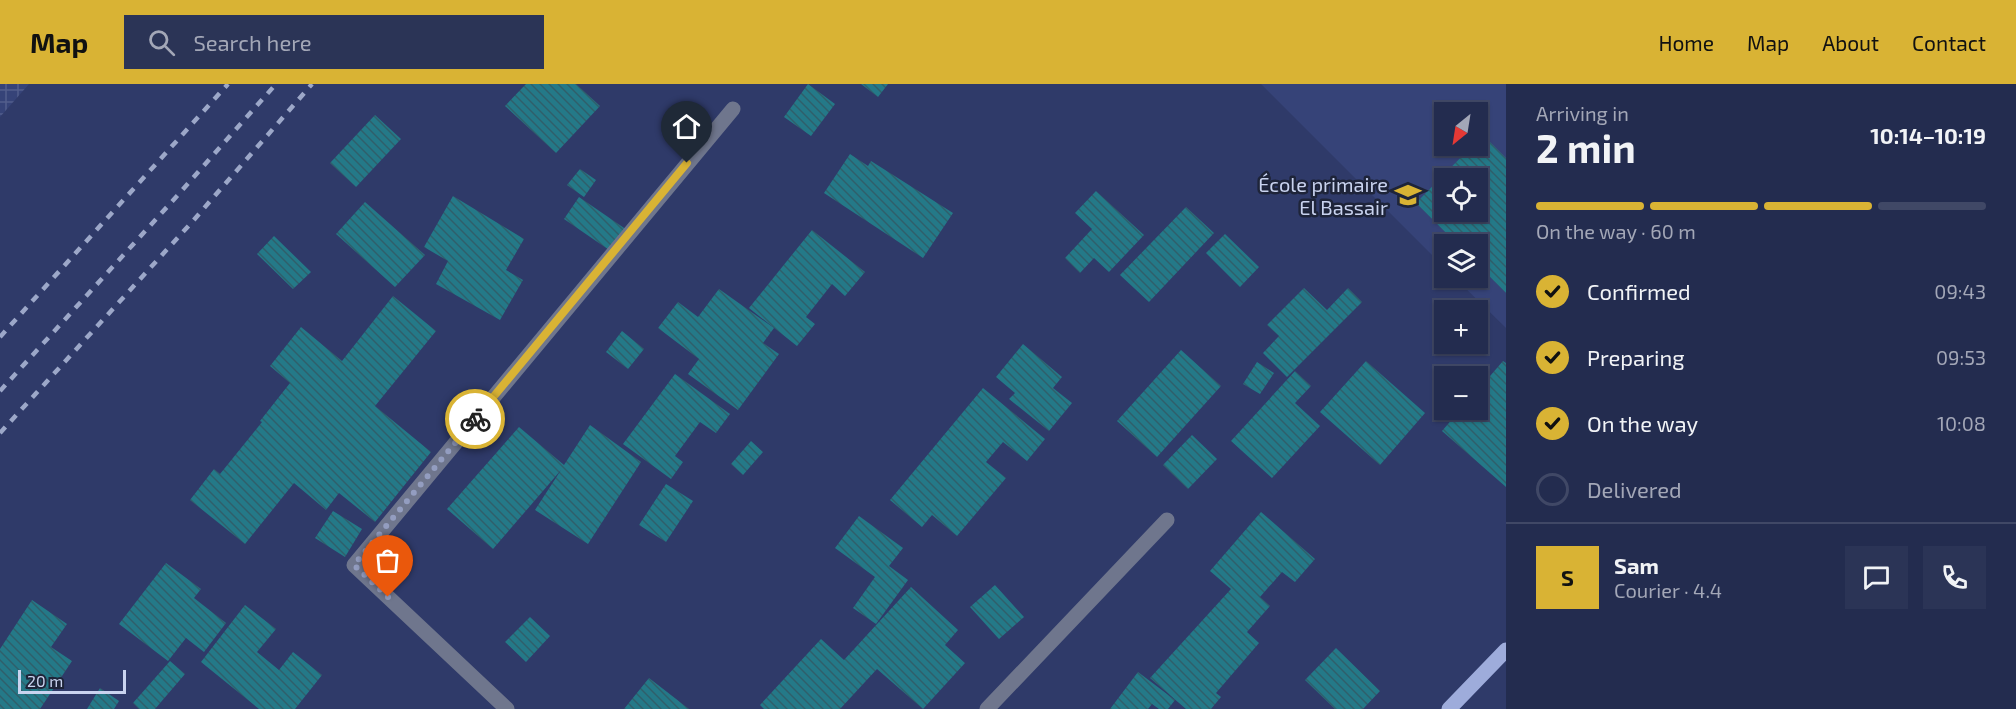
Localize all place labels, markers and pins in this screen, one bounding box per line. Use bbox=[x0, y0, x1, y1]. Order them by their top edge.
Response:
pin bbox=[661, 101, 712, 163]
place label: École primaire El Bassair bbox=[1258, 172, 1388, 219]
school or university icon: École primaire El Bassair bbox=[1393, 180, 1423, 210]
pin bbox=[362, 535, 413, 597]

